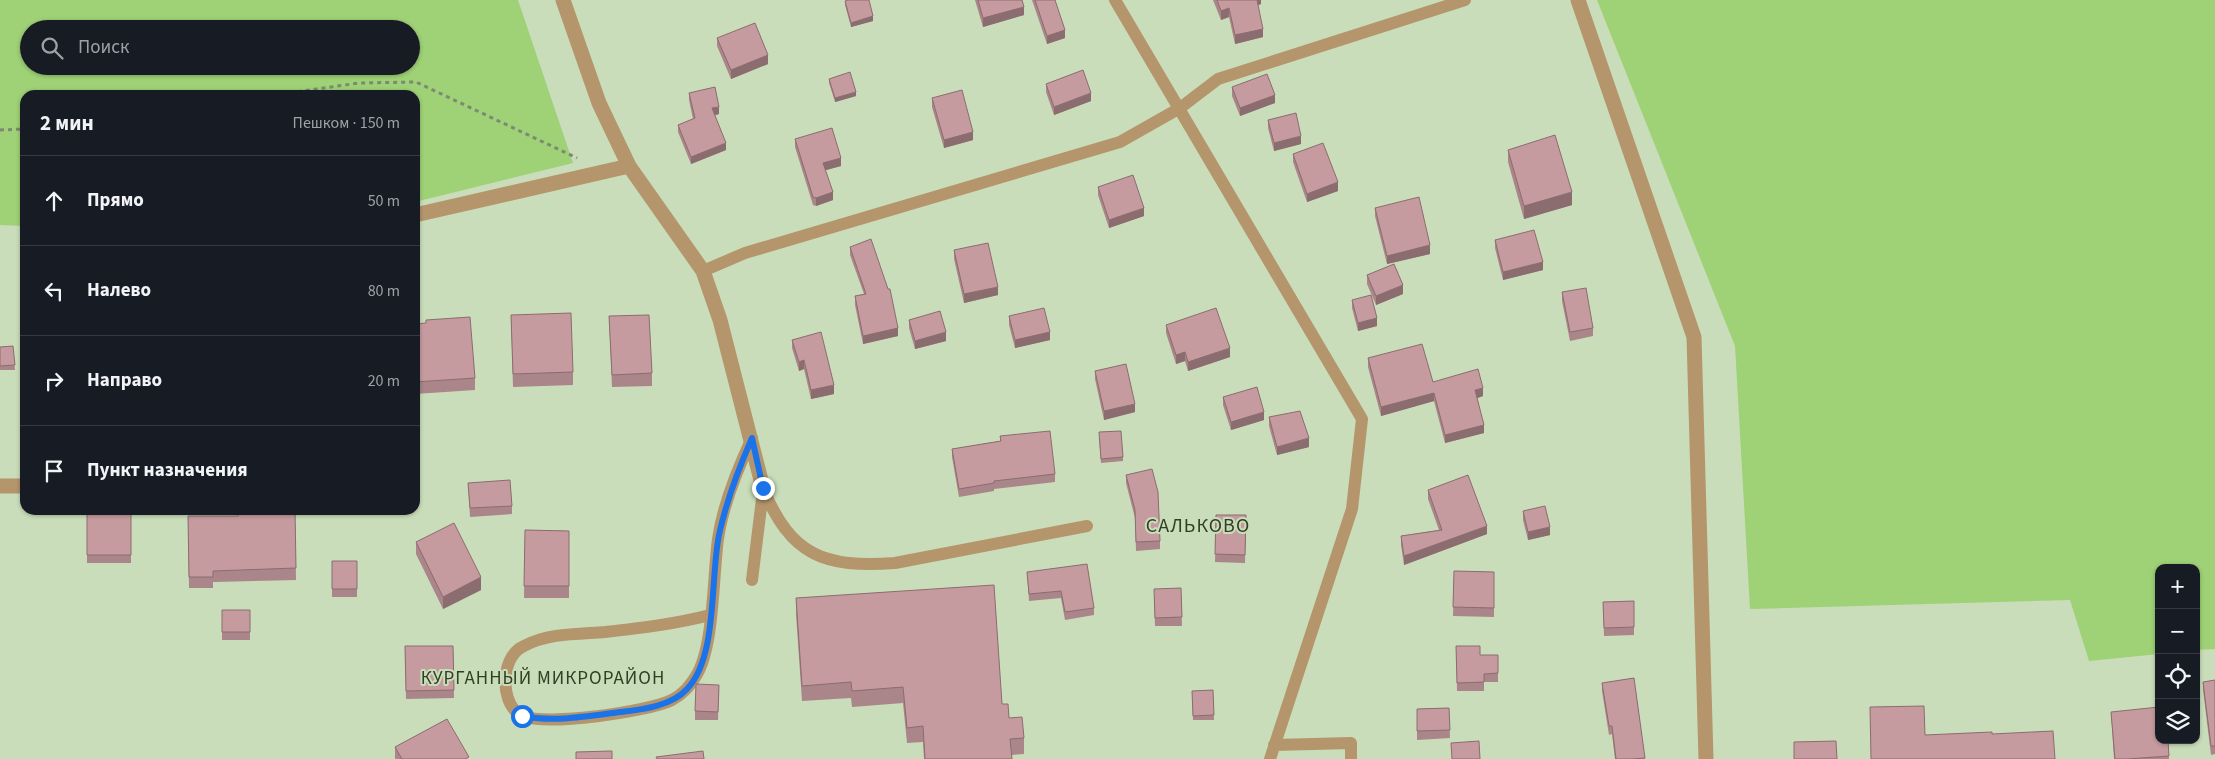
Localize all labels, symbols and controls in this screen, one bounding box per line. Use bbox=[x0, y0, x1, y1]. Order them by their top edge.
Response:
search box bbox=[20, 20, 420, 75]
icon: search bbox=[38, 34, 66, 62]
text: Поиск bbox=[78, 34, 129, 61]
text: 2 мин bbox=[40, 108, 94, 138]
text: Пешком · 150 m bbox=[293, 112, 400, 134]
icon: ahead bbox=[40, 187, 68, 215]
text: Прямо bbox=[87, 187, 144, 214]
text: 50 m bbox=[368, 190, 400, 212]
icon: left bbox=[40, 277, 68, 305]
text: Налево bbox=[87, 277, 151, 304]
text: 80 m bbox=[368, 280, 400, 302]
icon: right bbox=[40, 367, 68, 395]
text: Направо bbox=[87, 367, 162, 394]
text: 20 m bbox=[368, 370, 400, 392]
icon: arrive bbox=[40, 457, 68, 485]
text: Пункт назначения bbox=[87, 457, 248, 484]
route end bbox=[752, 477, 775, 500]
district label: САЛЬКОВО bbox=[1146, 512, 1250, 540]
map controls bbox=[2155, 564, 2200, 744]
button: + bbox=[2155, 564, 2200, 609]
button: − bbox=[2155, 609, 2200, 654]
button: locate bbox=[2155, 654, 2200, 699]
district label: КУРГАННЫЙ МИКРОРАЙОН bbox=[421, 665, 665, 692]
button: layers bbox=[2155, 699, 2200, 744]
route start bbox=[511, 705, 534, 728]

